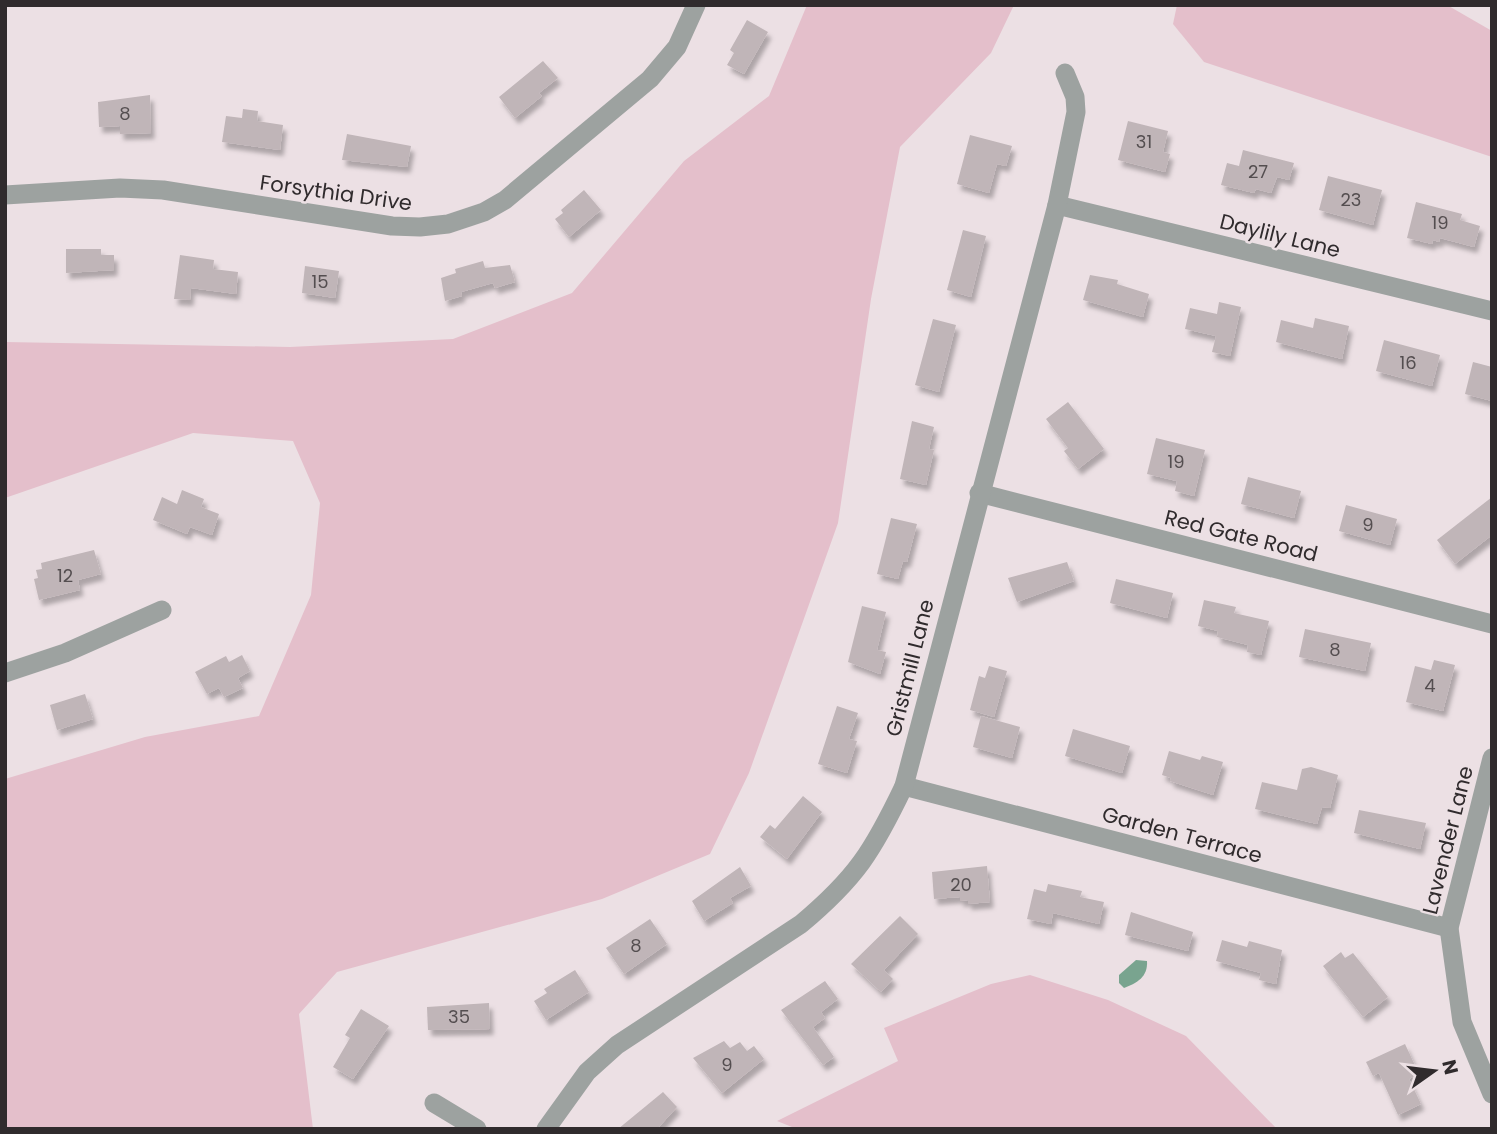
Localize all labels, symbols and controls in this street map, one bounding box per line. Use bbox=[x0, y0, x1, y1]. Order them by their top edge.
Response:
house number: 8 bbox=[119, 101, 131, 126]
house number: 31 bbox=[1136, 129, 1152, 154]
house number: 27 bbox=[1248, 159, 1268, 184]
street label: Forsythia Drive bbox=[258, 167, 414, 218]
house number: 23 bbox=[1341, 187, 1361, 212]
street label: Daylily Lane bbox=[1217, 207, 1344, 265]
house number: 19 bbox=[1431, 210, 1449, 235]
house number: 15 bbox=[311, 269, 329, 294]
house number: 16 bbox=[1399, 350, 1417, 375]
house number: 19 bbox=[1167, 449, 1185, 474]
street label: Red Gate Road bbox=[1161, 502, 1321, 569]
house number: 9 bbox=[1362, 512, 1374, 537]
house number: 12 bbox=[57, 563, 73, 588]
street label: Gristmill Lane bbox=[878, 596, 941, 740]
house number: 8 bbox=[1329, 637, 1341, 662]
house number: 4 bbox=[1424, 673, 1436, 698]
street label: Lavender Lane bbox=[1415, 763, 1480, 917]
street label: Garden Terrace bbox=[1099, 799, 1265, 870]
house number: 20 bbox=[950, 872, 972, 897]
house number: 8 bbox=[630, 933, 642, 958]
house number: 35 bbox=[448, 1004, 470, 1029]
north arrow bbox=[1399, 1036, 1469, 1106]
house number: 9 bbox=[721, 1052, 733, 1077]
text: N bbox=[1435, 1057, 1465, 1077]

